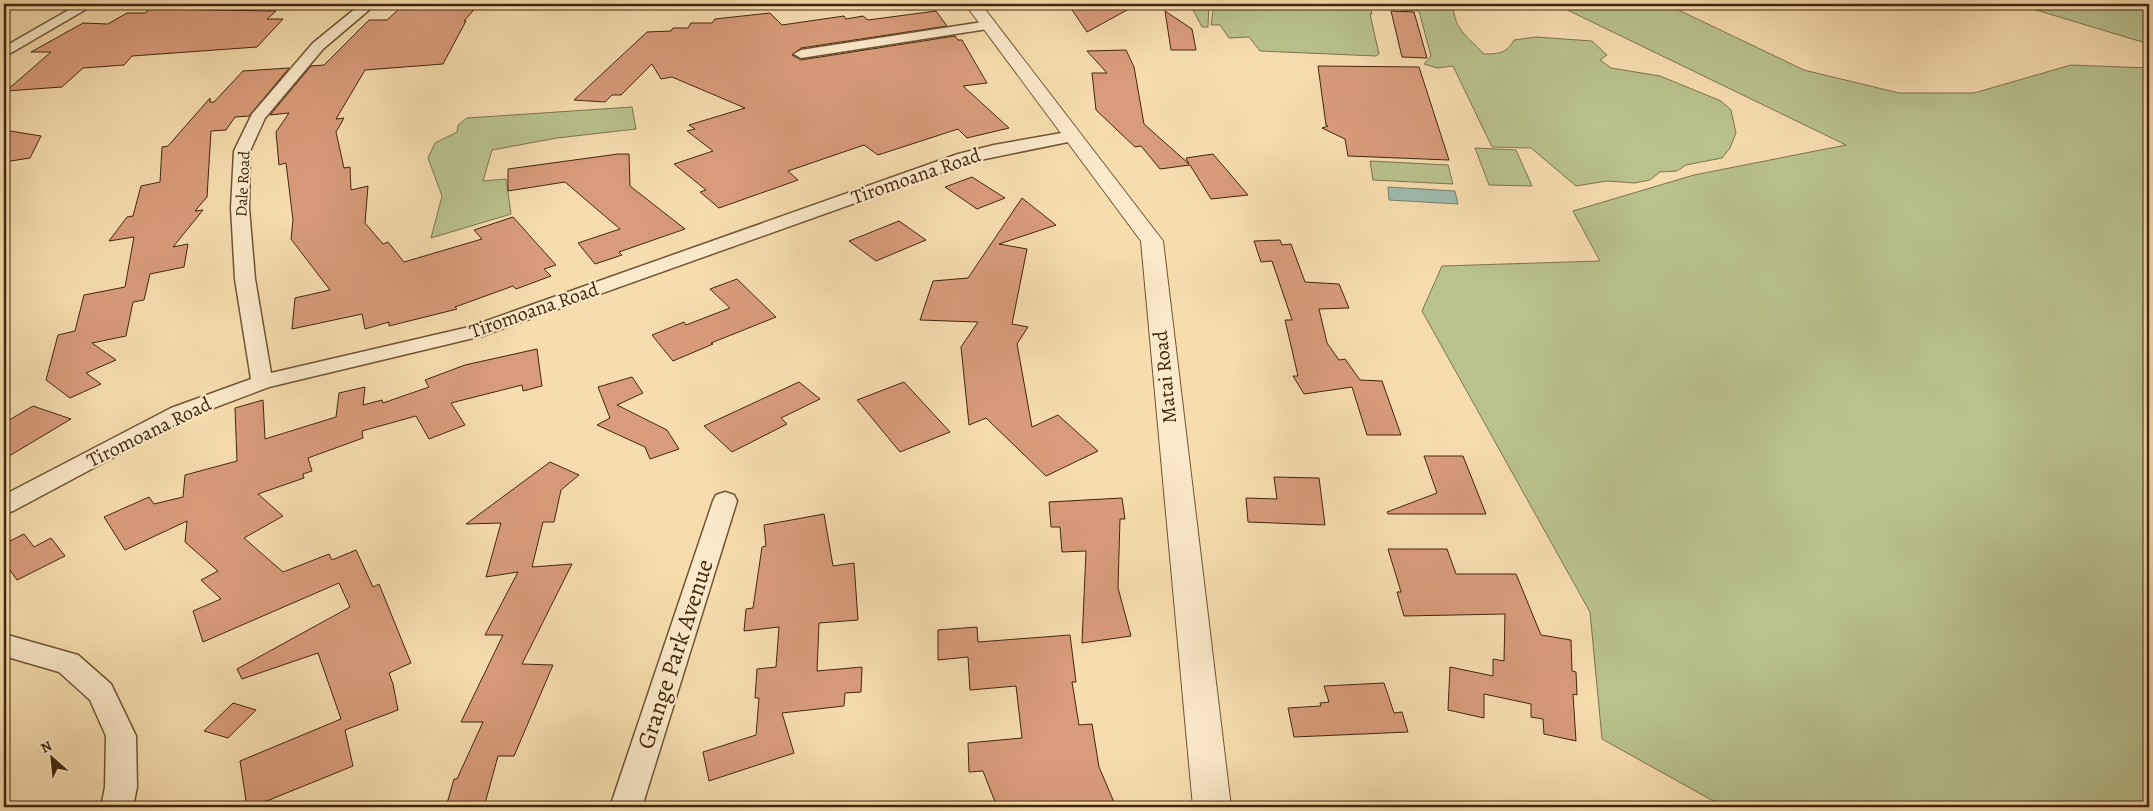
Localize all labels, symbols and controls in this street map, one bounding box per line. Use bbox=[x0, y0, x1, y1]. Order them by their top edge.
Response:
street label: Tiromoana Road bbox=[848, 141, 985, 211]
street label: Dale Road bbox=[230, 150, 256, 218]
street label: Tiromoana Road bbox=[466, 275, 603, 345]
street label: Matai Road bbox=[1147, 329, 1183, 425]
street label: Tiromoana Road bbox=[82, 390, 216, 474]
street label: Grange Park Avenue bbox=[629, 555, 721, 753]
north arrow bbox=[28, 734, 78, 784]
text: N bbox=[37, 736, 55, 758]

